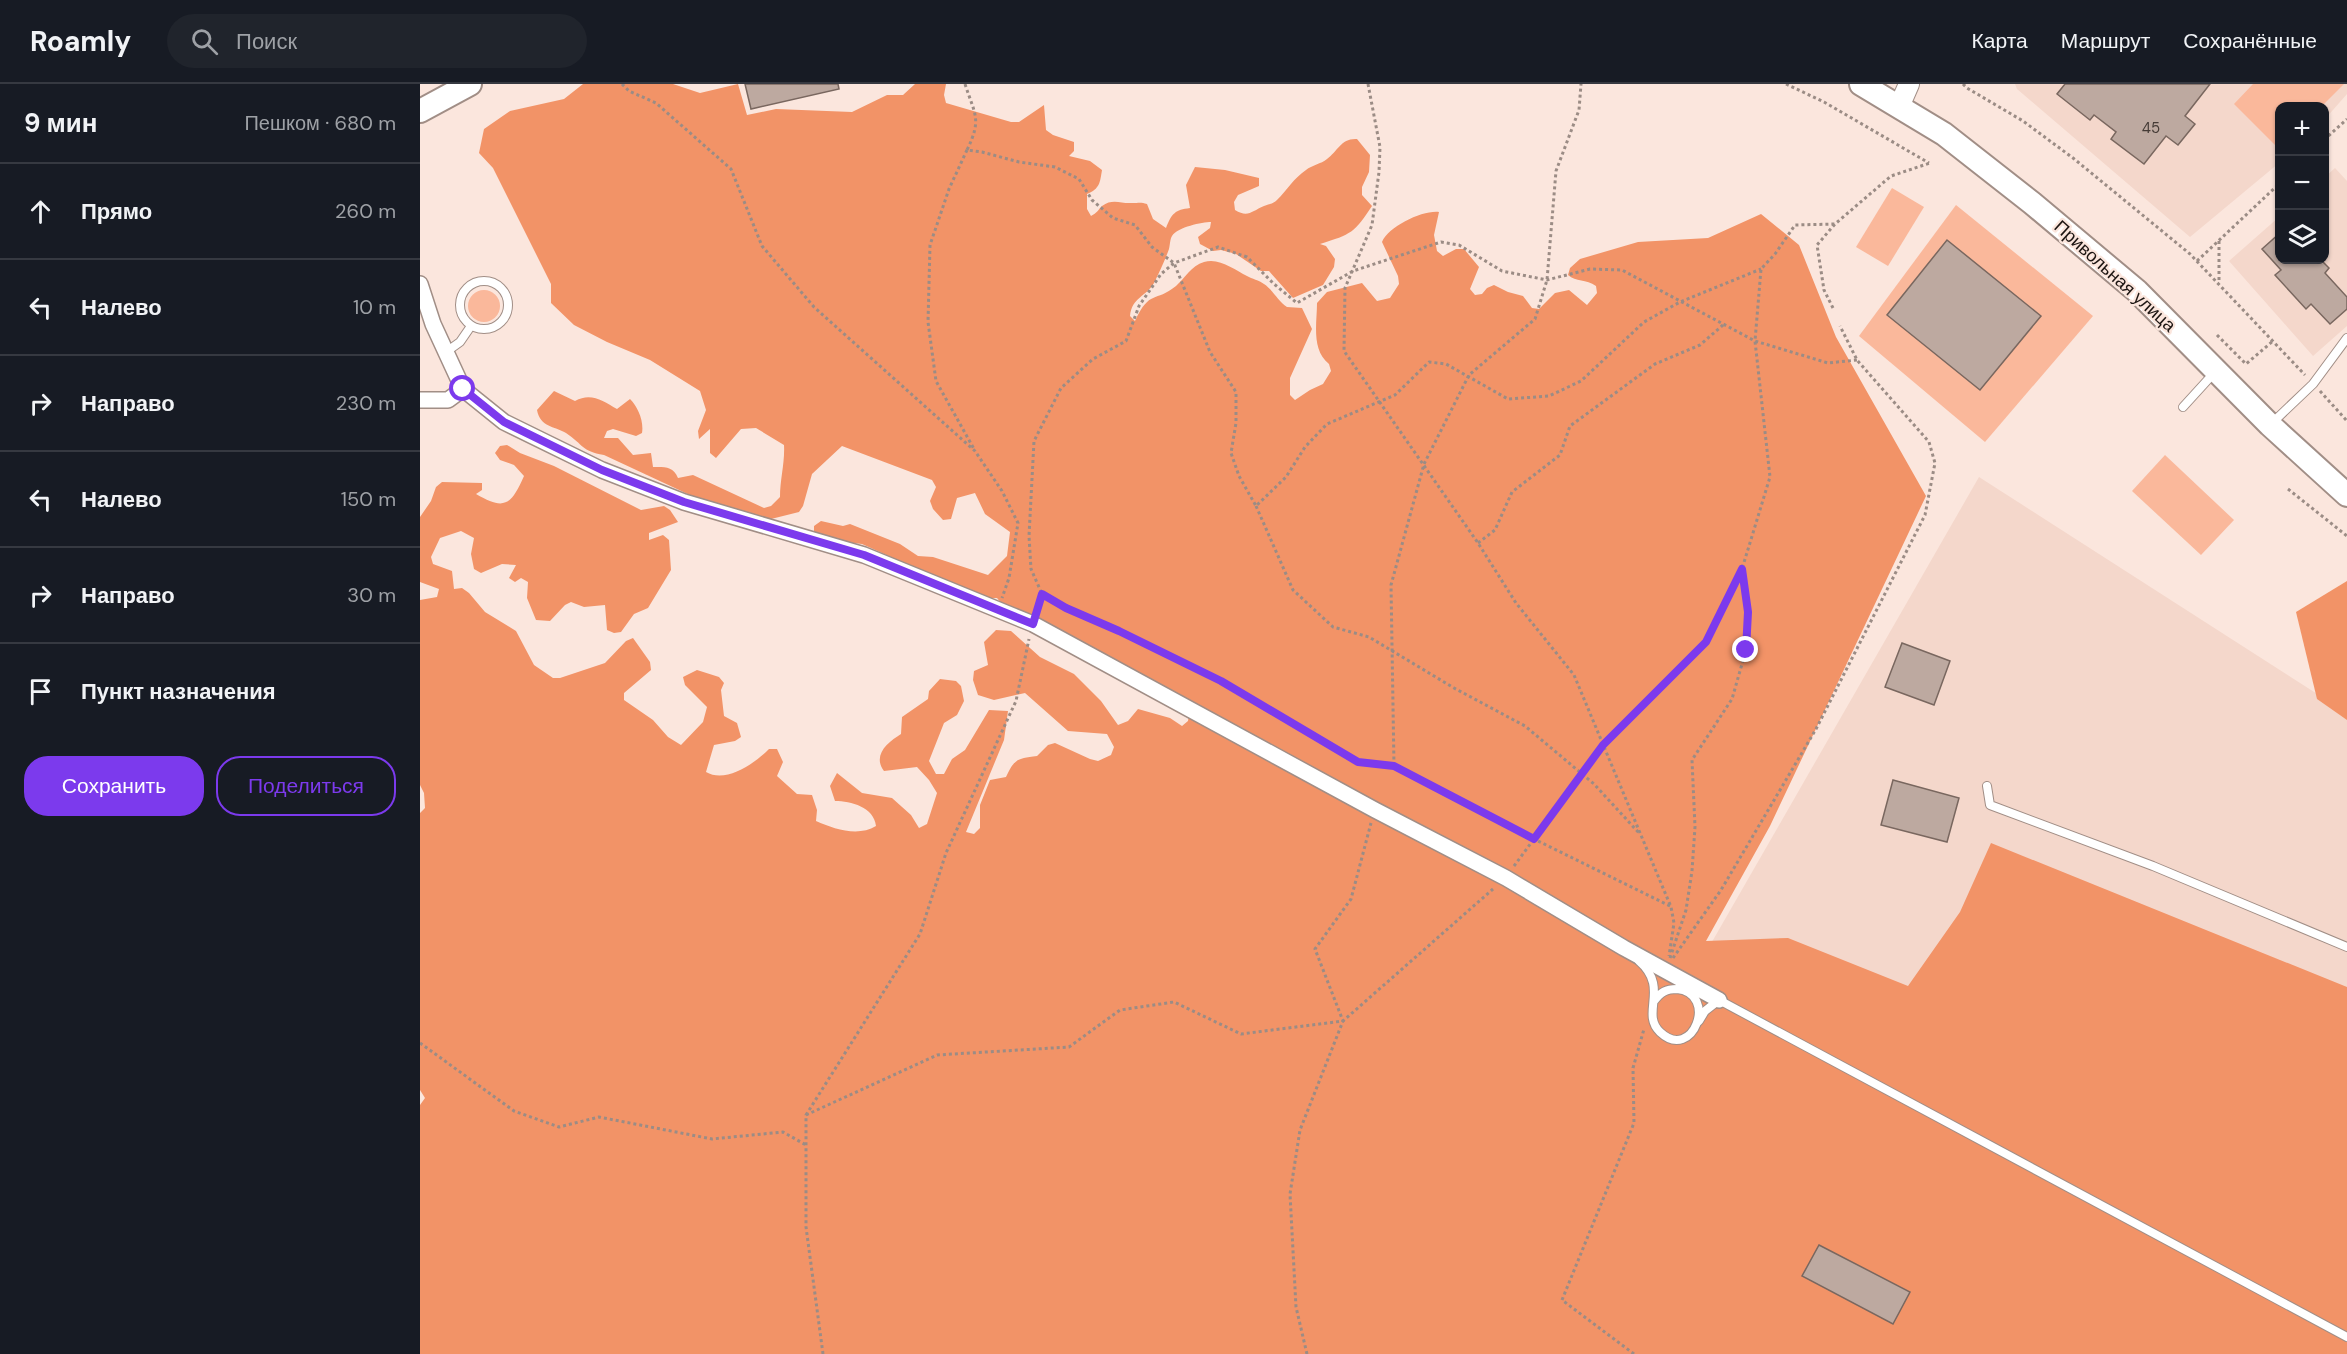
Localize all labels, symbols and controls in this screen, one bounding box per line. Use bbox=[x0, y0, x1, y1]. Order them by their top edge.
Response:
search box bbox=[167, 14, 587, 68]
text: Roamly bbox=[30, 23, 131, 60]
icon: search bbox=[188, 25, 221, 58]
text: Поиск bbox=[236, 27, 297, 56]
text: Карта bbox=[1972, 27, 2028, 55]
text: Маршрут bbox=[2061, 27, 2150, 55]
text: Сохранённые bbox=[2183, 27, 2317, 55]
map controls bbox=[2275, 102, 2329, 264]
button: + bbox=[2275, 102, 2329, 156]
text: 9 мин bbox=[24, 106, 98, 140]
text: Пешком · 680 m bbox=[244, 110, 396, 136]
house number: 45 bbox=[2142, 118, 2160, 138]
button: − bbox=[2275, 156, 2329, 210]
icon: ahead bbox=[24, 195, 57, 228]
text: Прямо bbox=[81, 197, 152, 226]
text: 260 m bbox=[335, 198, 396, 224]
button: layers bbox=[2275, 210, 2329, 264]
street label: Привольная улица bbox=[2049, 215, 2182, 338]
icon: left bbox=[24, 291, 57, 324]
text: Налево bbox=[81, 293, 162, 322]
text: 10 m bbox=[353, 294, 396, 320]
route start bbox=[449, 375, 475, 401]
icon: right bbox=[24, 387, 57, 420]
text: Направо bbox=[81, 389, 175, 418]
text: 230 m bbox=[336, 390, 396, 416]
icon: left bbox=[24, 483, 57, 516]
text: Налево bbox=[81, 485, 162, 514]
text: 150 m bbox=[341, 486, 396, 512]
icon: right bbox=[24, 579, 57, 612]
text: Направо bbox=[81, 581, 175, 610]
text: 30 m bbox=[347, 582, 396, 608]
route end bbox=[1732, 636, 1758, 662]
icon: arrive bbox=[24, 675, 57, 708]
text: Пункт назначения bbox=[81, 677, 276, 706]
button: Сохранить bbox=[24, 756, 204, 816]
button: Поделиться bbox=[216, 756, 396, 816]

